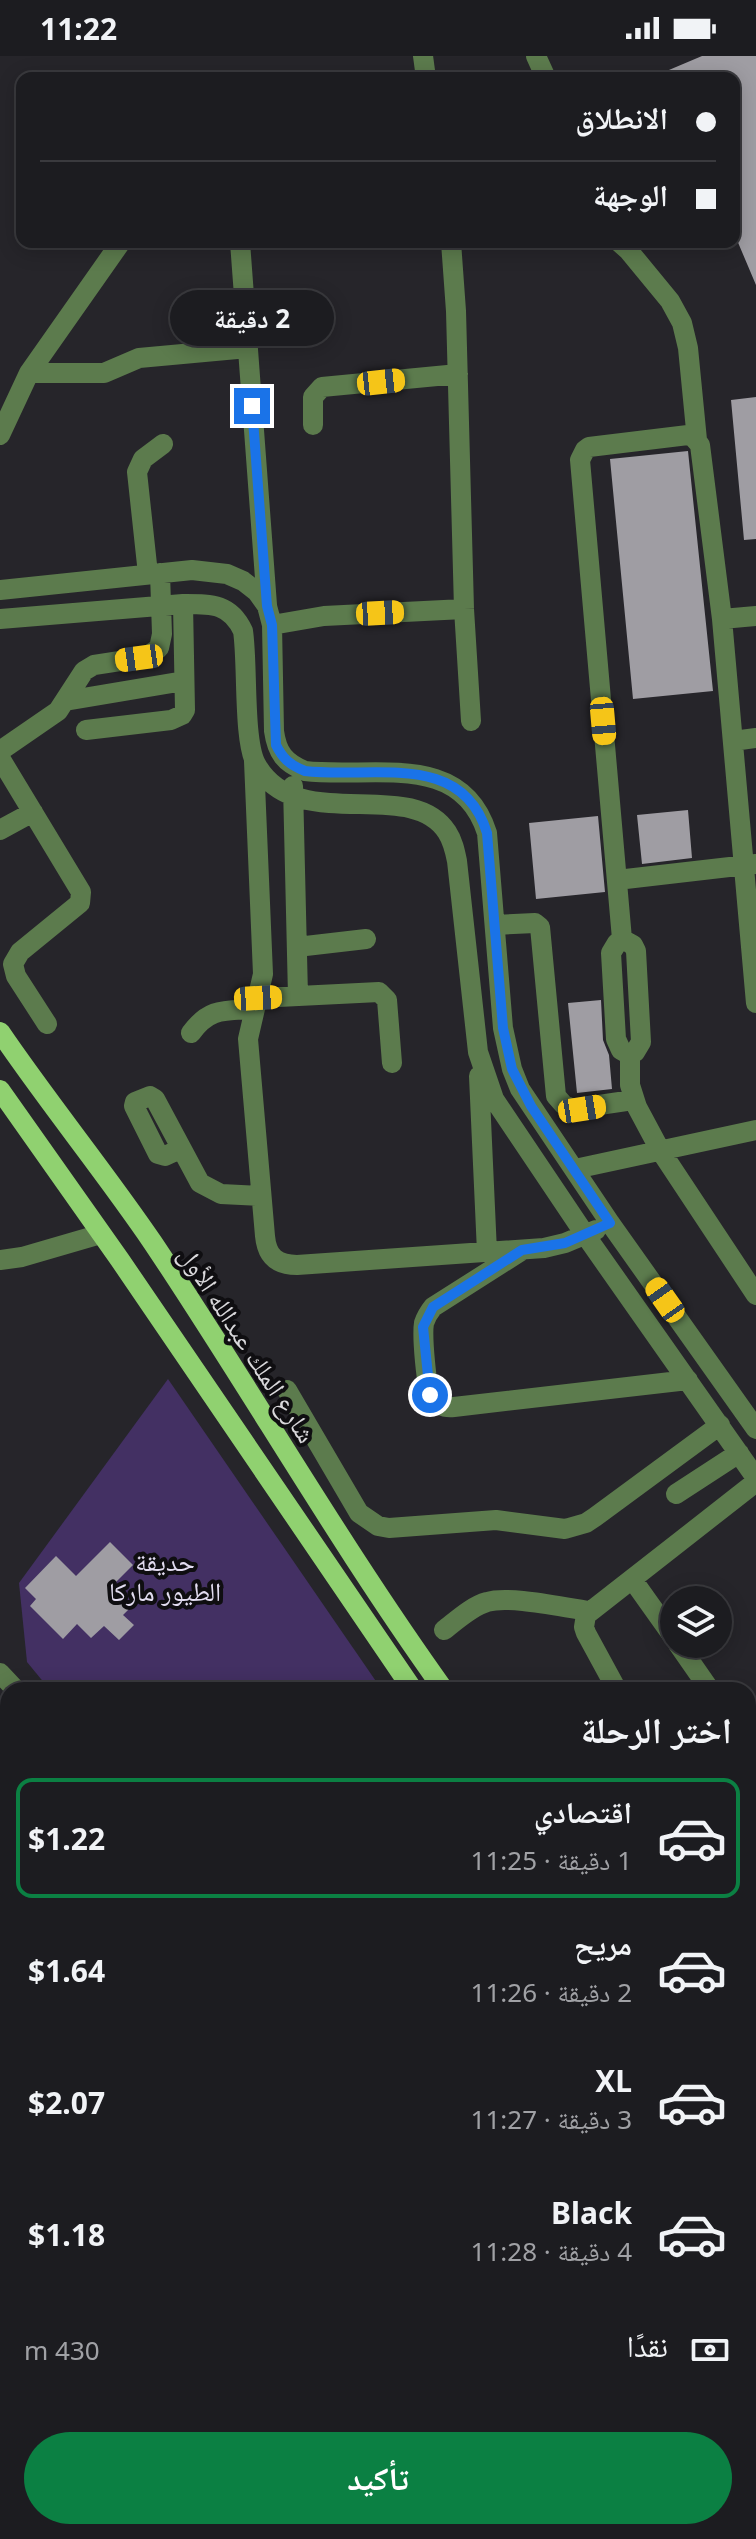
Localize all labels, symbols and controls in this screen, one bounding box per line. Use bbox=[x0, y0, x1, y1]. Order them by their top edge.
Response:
text: 11:22 bbox=[40, 8, 117, 49]
text: الانطلاق bbox=[575, 97, 668, 138]
text: الوجهة bbox=[593, 174, 668, 215]
callout: 2 دقيقة bbox=[170, 290, 334, 346]
text: 2 دقيقة bbox=[214, 300, 290, 336]
car bbox=[356, 368, 406, 396]
route end bbox=[234, 388, 270, 424]
car bbox=[355, 600, 405, 626]
car bbox=[114, 643, 164, 673]
car bbox=[589, 696, 617, 746]
car bbox=[233, 985, 283, 1011]
car bbox=[556, 1093, 608, 1125]
street label: شارع الملك عبدالله الأول bbox=[171, 1239, 325, 1449]
car bbox=[641, 1273, 689, 1327]
route start bbox=[412, 1377, 448, 1413]
park label: حديقة الطيور ماركا bbox=[109, 1543, 221, 1609]
map controls bbox=[660, 1586, 732, 1658]
button: layers bbox=[660, 1586, 732, 1658]
text: اختر الرحلة bbox=[581, 1705, 732, 1754]
text: اقتصادي bbox=[534, 1791, 632, 1832]
icon: car bbox=[656, 1802, 728, 1874]
text: $1.22 bbox=[28, 1818, 105, 1859]
text: 1 دقيقة · 11:25 bbox=[471, 1842, 632, 1878]
text: مريح bbox=[574, 1923, 632, 1964]
icon: car bbox=[656, 1934, 728, 2006]
text: $1.64 bbox=[28, 1950, 105, 1991]
text: 2 دقيقة · 11:26 bbox=[471, 1974, 632, 2010]
text: XL bbox=[595, 2060, 632, 2101]
icon: car bbox=[656, 2066, 728, 2138]
text: $2.07 bbox=[28, 2082, 105, 2123]
text: 3 دقيقة · 11:27 bbox=[471, 2101, 632, 2137]
text: Black bbox=[551, 2192, 632, 2233]
icon: car bbox=[656, 2198, 728, 2270]
text: $1.18 bbox=[28, 2214, 105, 2255]
text: 4 دقيقة · 11:28 bbox=[471, 2233, 632, 2269]
text: نقدًا bbox=[627, 2325, 668, 2366]
icon: cash bbox=[688, 2328, 732, 2372]
text: 430 m bbox=[24, 2332, 100, 2368]
button: تأكيد bbox=[24, 2432, 732, 2524]

